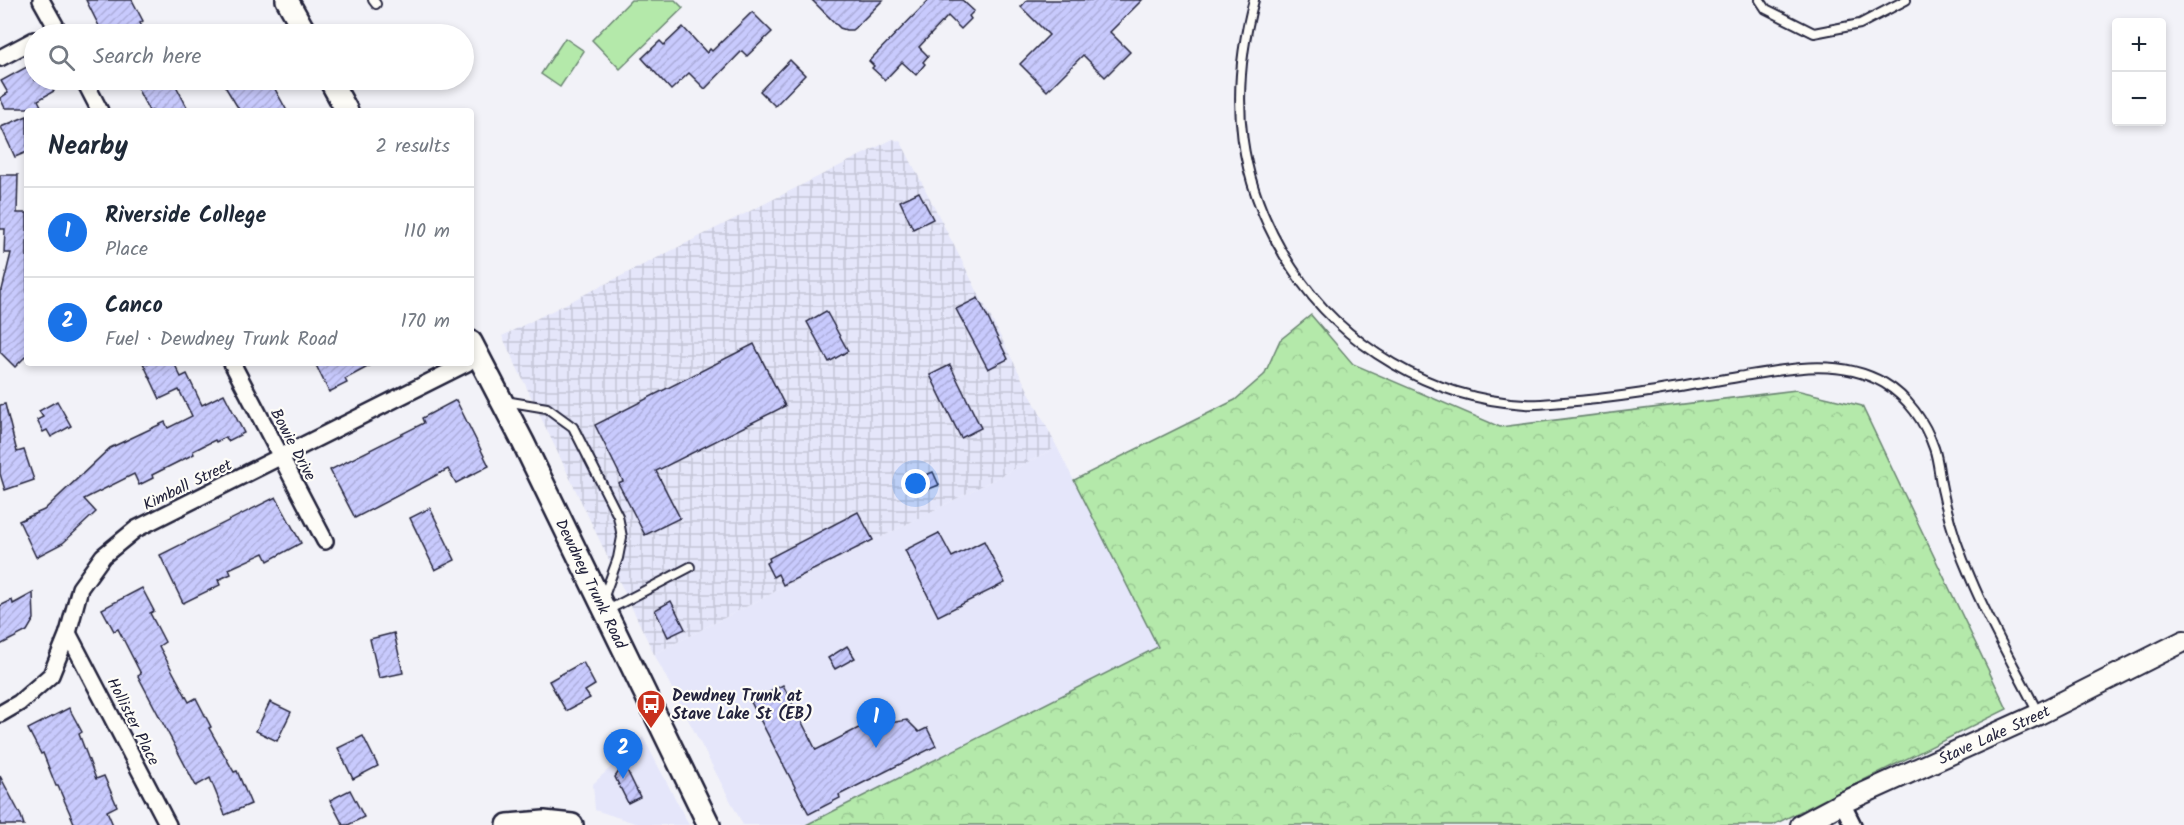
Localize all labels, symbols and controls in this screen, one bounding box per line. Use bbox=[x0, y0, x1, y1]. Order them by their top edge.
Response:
map controls bbox=[2112, 18, 2166, 126]
button: + bbox=[2112, 18, 2166, 72]
search box bbox=[24, 24, 474, 90]
text: Search here bbox=[93, 40, 201, 75]
icon: search bbox=[45, 41, 78, 74]
button: − bbox=[2112, 72, 2166, 126]
text: Nearby bbox=[48, 126, 128, 168]
text: 2 results bbox=[375, 131, 450, 163]
text: Riverside College bbox=[105, 199, 266, 234]
text: 1 bbox=[64, 216, 71, 248]
text: 110 m bbox=[404, 216, 450, 248]
text: Place bbox=[105, 234, 148, 266]
text: Canco bbox=[105, 289, 163, 324]
text: 2 bbox=[62, 306, 73, 338]
text: 170 m bbox=[401, 306, 450, 338]
text: Fuel · Dewdney Trunk Road bbox=[105, 324, 337, 356]
street label: Bowie Drive bbox=[263, 404, 322, 485]
street label: Kimball Street bbox=[139, 453, 237, 518]
your location bbox=[901, 469, 930, 498]
street label: Dewdney Trunk Road bbox=[548, 515, 633, 654]
street label: Hollister Place bbox=[100, 673, 166, 770]
place label: Dewdney Trunk at Stave Lake St (EB) bbox=[672, 684, 813, 727]
bus stop icon: Dewdney Trunk at Stave Lake St (EB) bbox=[635, 688, 667, 730]
pin: 1 bbox=[856, 698, 896, 748]
street label: Stave Lake Street bbox=[1934, 699, 2055, 772]
pin: 2 bbox=[604, 730, 642, 779]

